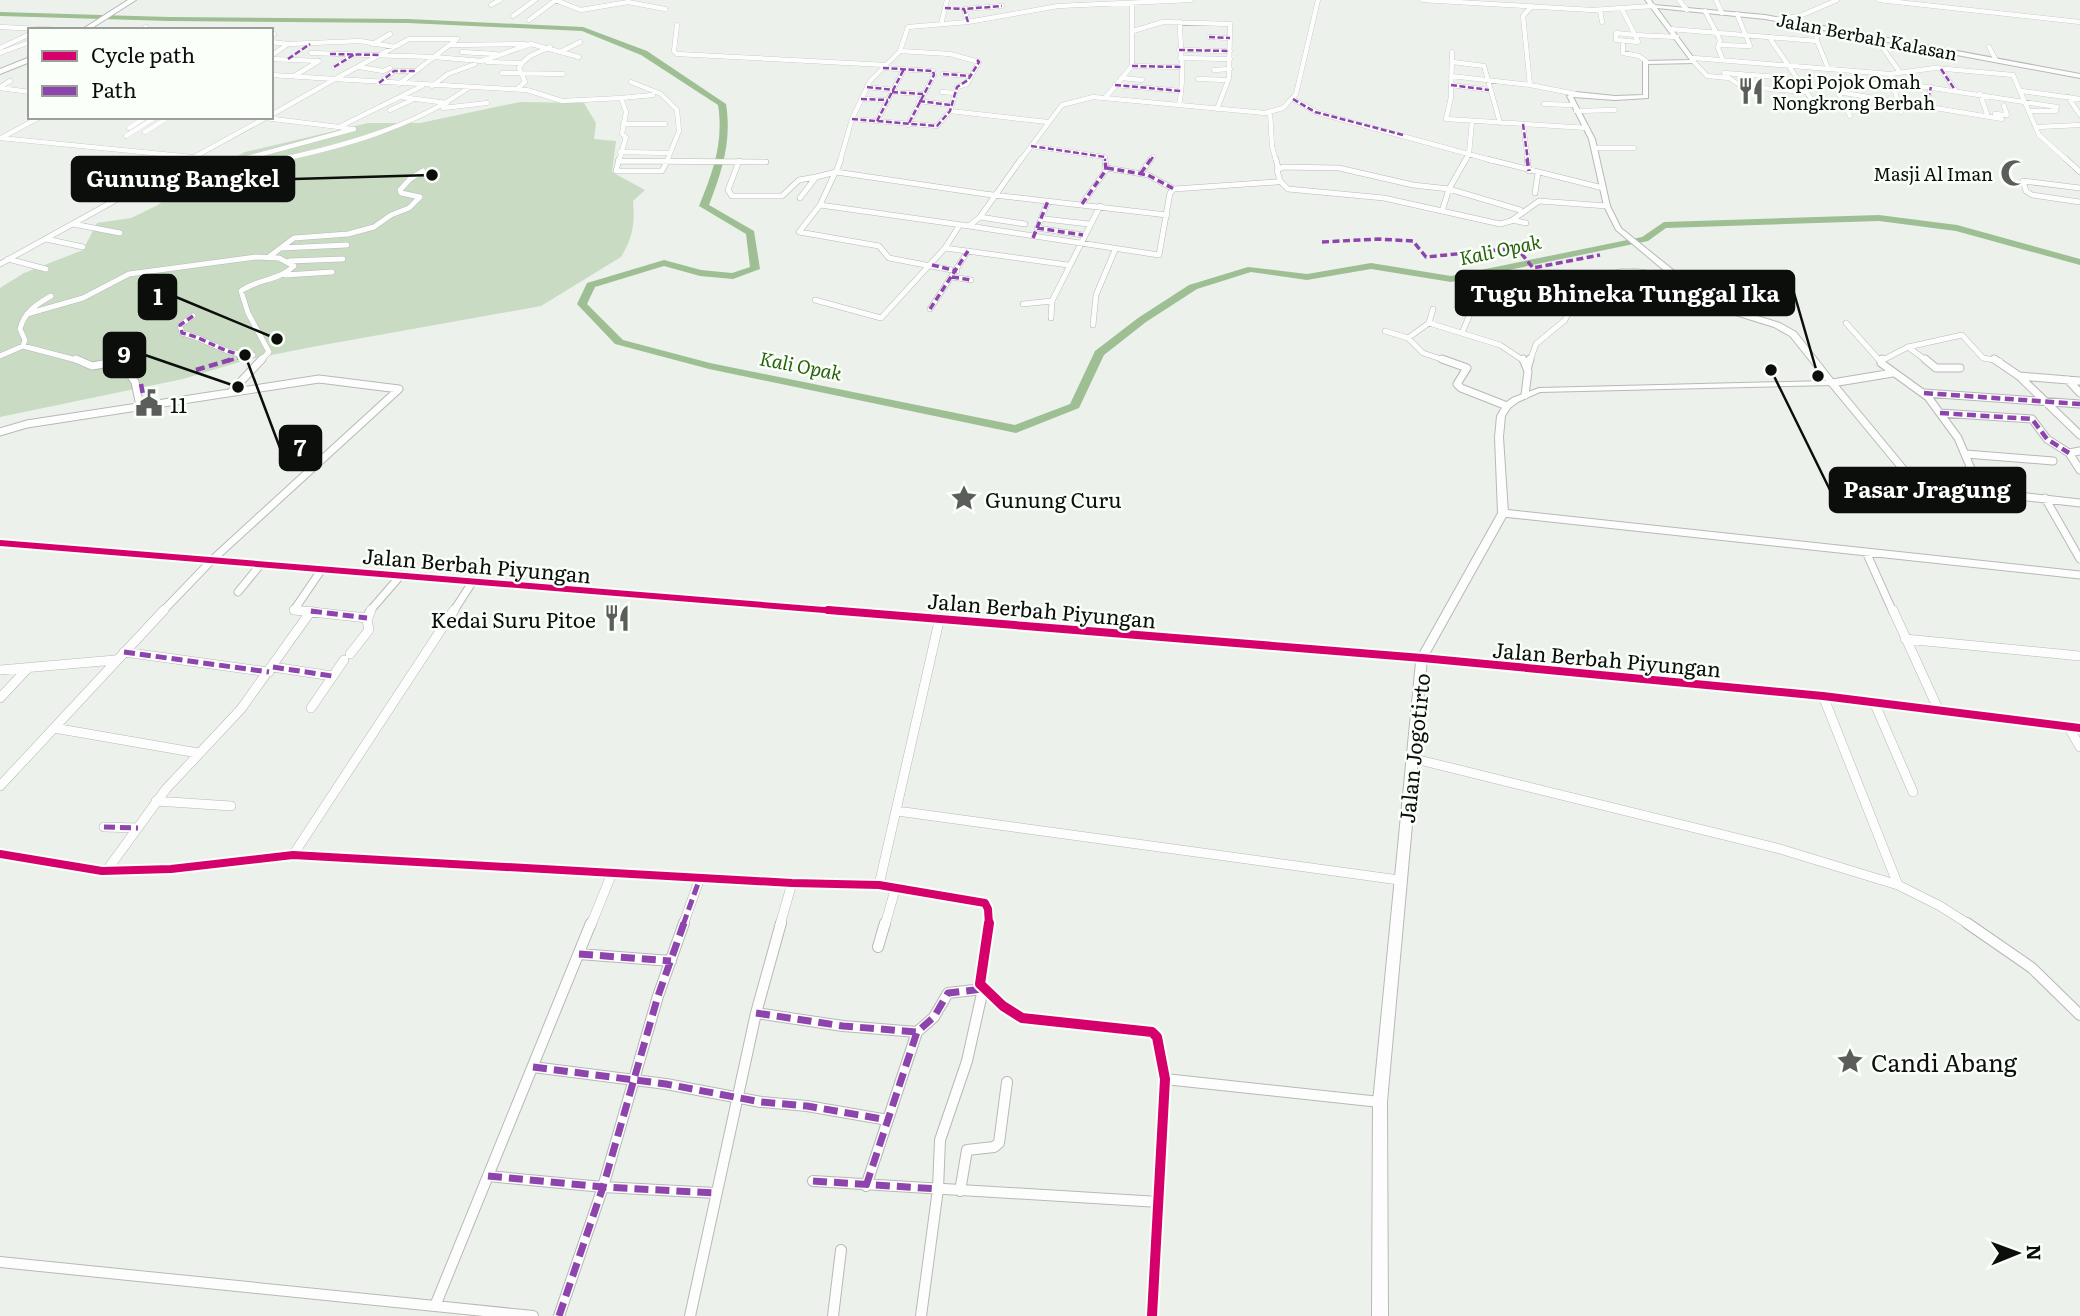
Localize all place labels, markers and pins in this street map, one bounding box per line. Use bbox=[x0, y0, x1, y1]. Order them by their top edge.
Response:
place label: Kopi Pojok Omah Nongkrong Berbah bbox=[1772, 68, 1935, 116]
restaurant icon: Kopi Pojok Omah Nongkrong Berbah bbox=[1736, 76, 1766, 106]
callout: Gunung Bangkel bbox=[72, 157, 294, 201]
mosque icon: Masji Al Iman bbox=[1999, 158, 2029, 188]
place label: Masji Al Iman bbox=[1873, 160, 1993, 187]
callout: Tugu Bhineka Tunggal Ika bbox=[1456, 271, 1794, 315]
callout: 1 bbox=[139, 275, 176, 319]
callout: 9 bbox=[104, 333, 145, 377]
public building icon: 11 bbox=[134, 388, 164, 418]
place label: 11 bbox=[170, 388, 188, 419]
callout: 7 bbox=[280, 426, 321, 470]
callout: Pasar Jragung bbox=[1830, 468, 2025, 512]
place icon: Gunung Curu bbox=[949, 483, 979, 513]
place label: Gunung Curu bbox=[985, 483, 1122, 514]
place label: Kedai Suru Pitoe bbox=[431, 603, 596, 634]
restaurant icon: Kedai Suru Pitoe bbox=[602, 603, 632, 633]
place label: Candi Abang bbox=[1871, 1044, 2018, 1079]
place icon: Candi Abang bbox=[1835, 1046, 1865, 1076]

